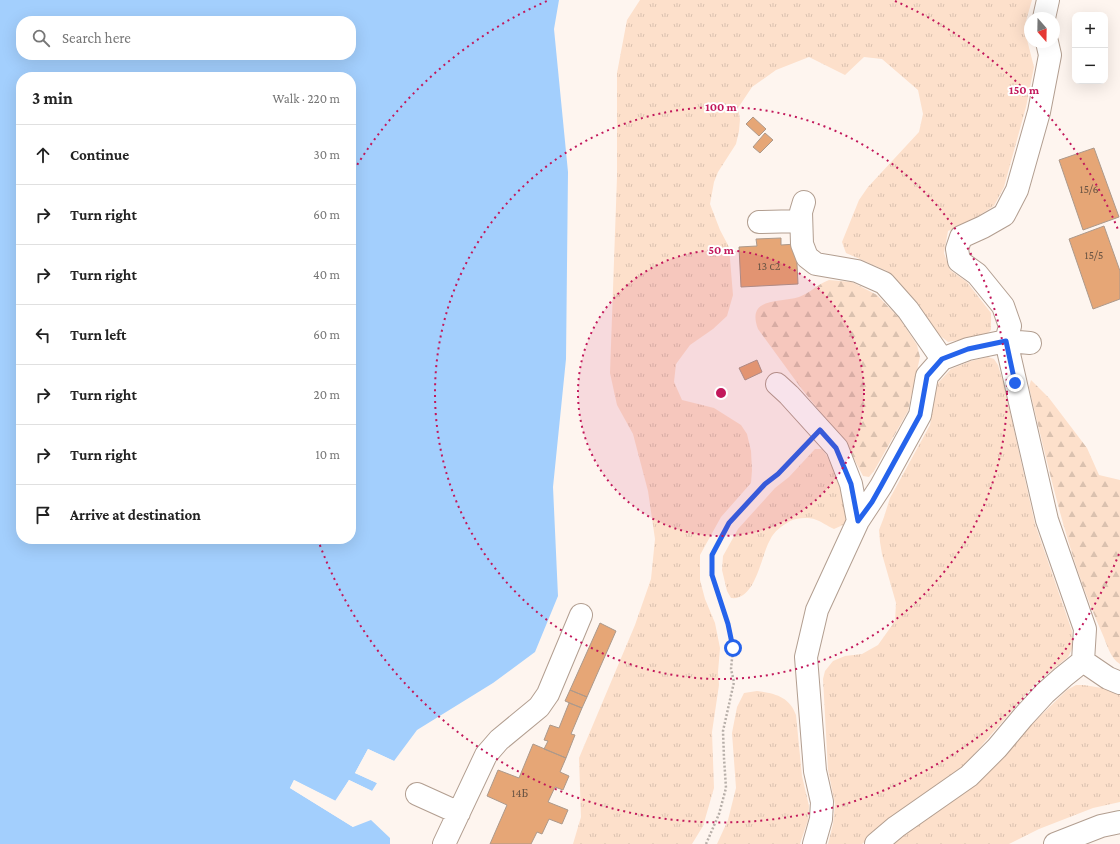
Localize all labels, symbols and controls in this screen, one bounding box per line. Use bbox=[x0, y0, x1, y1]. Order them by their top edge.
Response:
north arrow bbox=[1024, 12, 1060, 48]
map controls bbox=[1072, 12, 1108, 84]
button: + bbox=[1072, 12, 1108, 48]
search box bbox=[16, 16, 356, 60]
icon: search bbox=[30, 27, 52, 49]
text: Search here bbox=[62, 30, 131, 46]
button: − bbox=[1072, 48, 1108, 84]
text: 150 m bbox=[1009, 83, 1040, 97]
text: 3 min bbox=[32, 89, 73, 108]
text: Walk · 220 m bbox=[272, 91, 340, 106]
text: 100 m bbox=[705, 100, 738, 114]
icon: ahead bbox=[32, 144, 54, 166]
text: Continue bbox=[70, 147, 129, 163]
text: 30 m bbox=[314, 147, 340, 162]
house number: 15/6 bbox=[1079, 182, 1099, 196]
icon: right bbox=[32, 204, 54, 226]
text: Turn right bbox=[70, 207, 137, 223]
text: 60 m bbox=[313, 207, 340, 222]
text: 50 m bbox=[708, 243, 735, 257]
house number: 15/5 bbox=[1084, 248, 1104, 262]
house number: 13 с2 bbox=[758, 259, 781, 273]
icon: right bbox=[32, 264, 54, 286]
text: Turn right bbox=[70, 267, 137, 283]
text: 40 m bbox=[313, 267, 340, 282]
icon: left bbox=[32, 324, 54, 346]
text: Turn left bbox=[70, 327, 126, 343]
text: 60 m bbox=[313, 327, 340, 342]
route end bbox=[1006, 374, 1024, 392]
icon: right bbox=[32, 384, 54, 406]
centre of rings bbox=[714, 386, 728, 400]
text: Turn right bbox=[70, 387, 137, 403]
text: 20 m bbox=[314, 387, 340, 402]
icon: right bbox=[32, 444, 54, 466]
text: Turn right bbox=[70, 447, 137, 463]
text: 10 m bbox=[315, 447, 340, 462]
icon: arrive bbox=[32, 504, 54, 526]
text: Arrive at destination bbox=[70, 507, 201, 523]
route start bbox=[724, 639, 742, 657]
house number: 14Б bbox=[511, 786, 529, 800]

